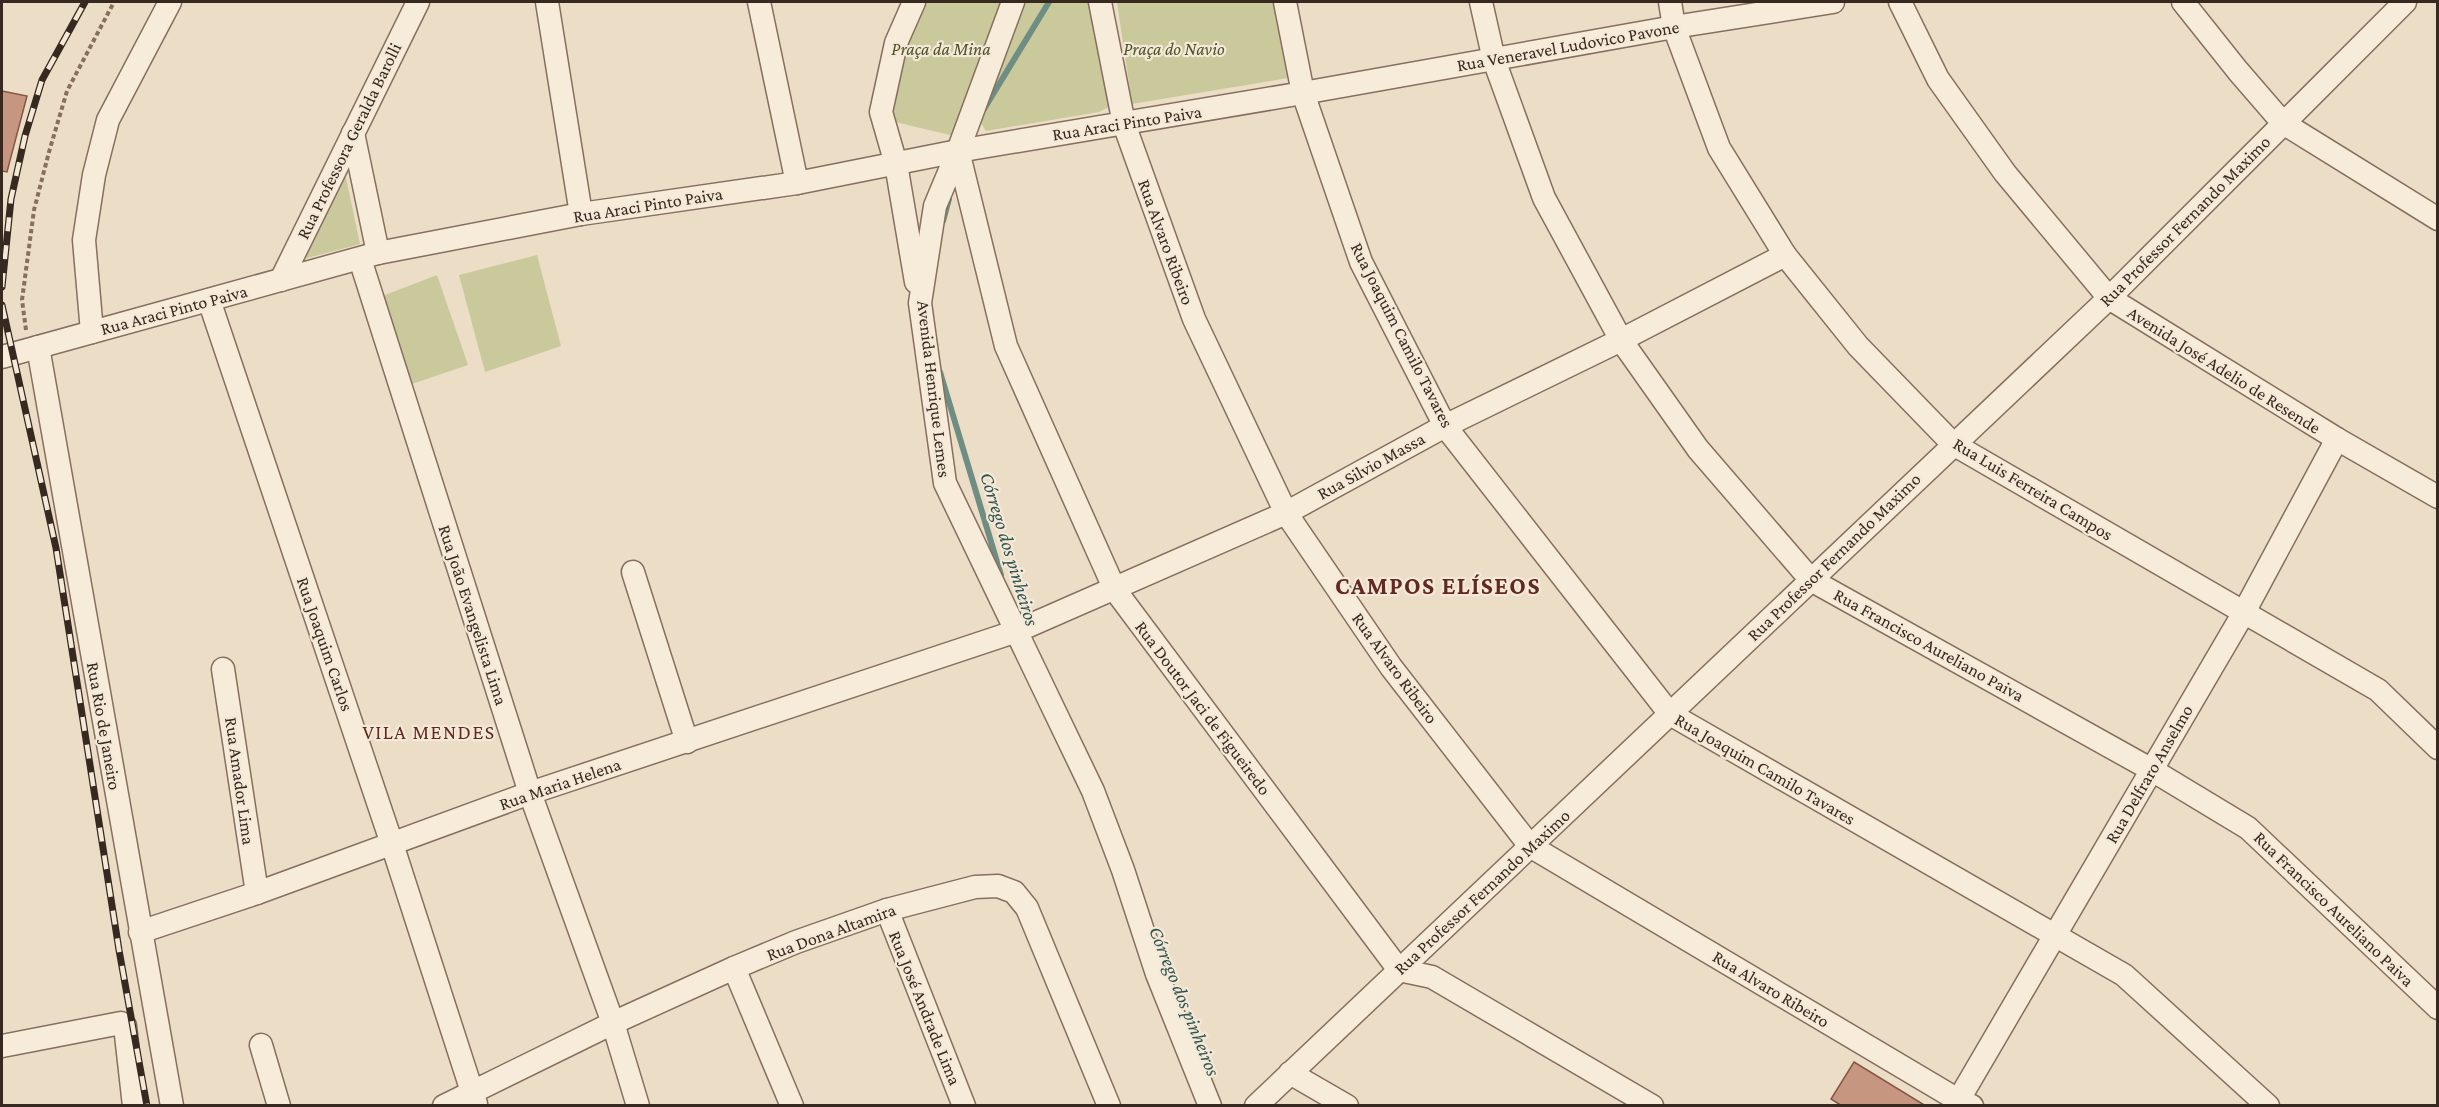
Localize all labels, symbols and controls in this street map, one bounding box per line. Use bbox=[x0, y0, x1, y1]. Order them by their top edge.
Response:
street label: Rua Veneravel Ludovico Pavone bbox=[1455, 17, 1681, 75]
street label: Rua Professora Geralda Barolli bbox=[293, 39, 405, 242]
park label: Praça da Mina bbox=[891, 39, 991, 59]
park label: Praça do Navio bbox=[1123, 39, 1225, 59]
street label: Rua Araci Pinto Paiva bbox=[1051, 101, 1203, 145]
street label: Rua Professor Fernando Maximo bbox=[2096, 131, 2275, 310]
street label: Rua Alvaro Ribeiro bbox=[1134, 176, 1198, 308]
street label: Rua Araci Pinto Paiva bbox=[572, 183, 724, 227]
street label: Rua Joaquim Camilo Tavares bbox=[1347, 239, 1457, 431]
street label: Rua Araci Pinto Paiva bbox=[98, 281, 250, 339]
street label: Avenida Henrique Lemes bbox=[913, 299, 955, 479]
street label: Avenida José Adelio de Resende bbox=[2124, 302, 2324, 438]
street label: Rua Silvio Massa bbox=[1314, 428, 1428, 504]
street label: Rua Luis Ferreira Campos bbox=[1950, 433, 2116, 545]
street label: Rua Professor Fernando Maximo bbox=[1743, 469, 1925, 645]
water label: Córrego dos pinheiros bbox=[975, 470, 1044, 630]
street label: Rua João Evangelista Lima bbox=[434, 522, 512, 708]
district label: CAMPOS ELÍSEOS bbox=[1335, 572, 1541, 599]
street label: Rua Joaquim Carlos bbox=[293, 574, 357, 714]
street label: Rua Francisco Aureliano Paiva bbox=[1830, 584, 2028, 706]
street label: Rua Alvaro Ribeiro bbox=[1348, 609, 1442, 727]
street label: Rua Doutor Jaci de Figueiredo bbox=[1131, 617, 1275, 799]
street label: Rua Rio de Janeiro bbox=[83, 660, 125, 792]
street label: Rua Delfraro Anselmo bbox=[2101, 701, 2197, 847]
street label: Rua Joaquim Camilo Tavares bbox=[1671, 709, 1859, 829]
street label: Rua Amador Lima bbox=[221, 716, 259, 846]
district label: VILA MENDES bbox=[362, 721, 496, 743]
street label: Rua Maria Helena bbox=[496, 754, 624, 814]
street label: Rua Professor Fernando Maximo bbox=[1390, 805, 1574, 979]
street label: Rua Francisco Aureliano Paiva bbox=[2250, 827, 2418, 991]
street label: Rua Dona Altamira bbox=[764, 899, 898, 965]
water label: Córrego dos pinheiros bbox=[1144, 923, 1225, 1080]
street label: Rua José Andrade Lima bbox=[885, 928, 965, 1088]
street label: Rua Alvaro Ribeiro bbox=[1709, 946, 1833, 1032]

